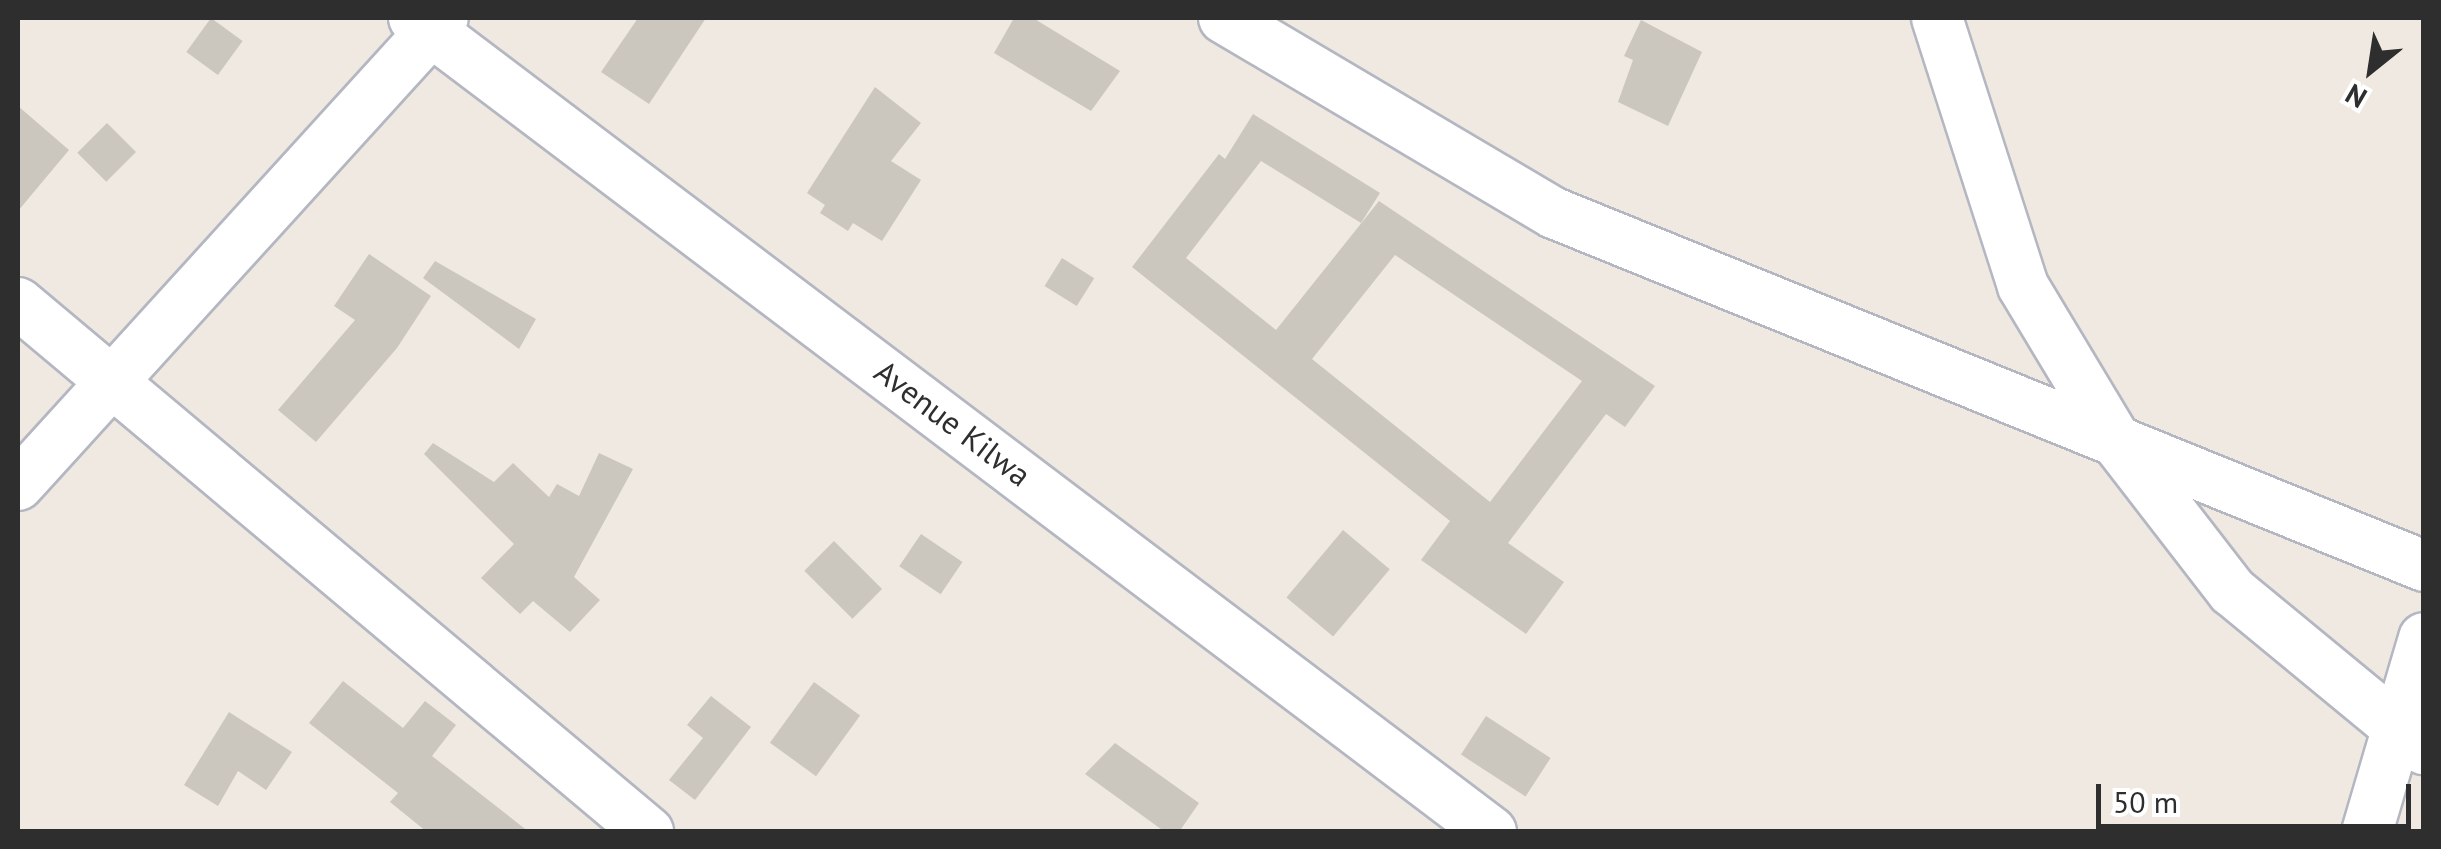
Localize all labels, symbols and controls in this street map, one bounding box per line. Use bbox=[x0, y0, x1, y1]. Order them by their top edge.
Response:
north arrow bbox=[2321, 20, 2421, 120]
text: N bbox=[2339, 76, 2373, 117]
street label: Avenue Kilwa bbox=[867, 352, 1039, 494]
scale bar bbox=[2101, 764, 2416, 826]
text: 50 m bbox=[2113, 782, 2178, 821]

